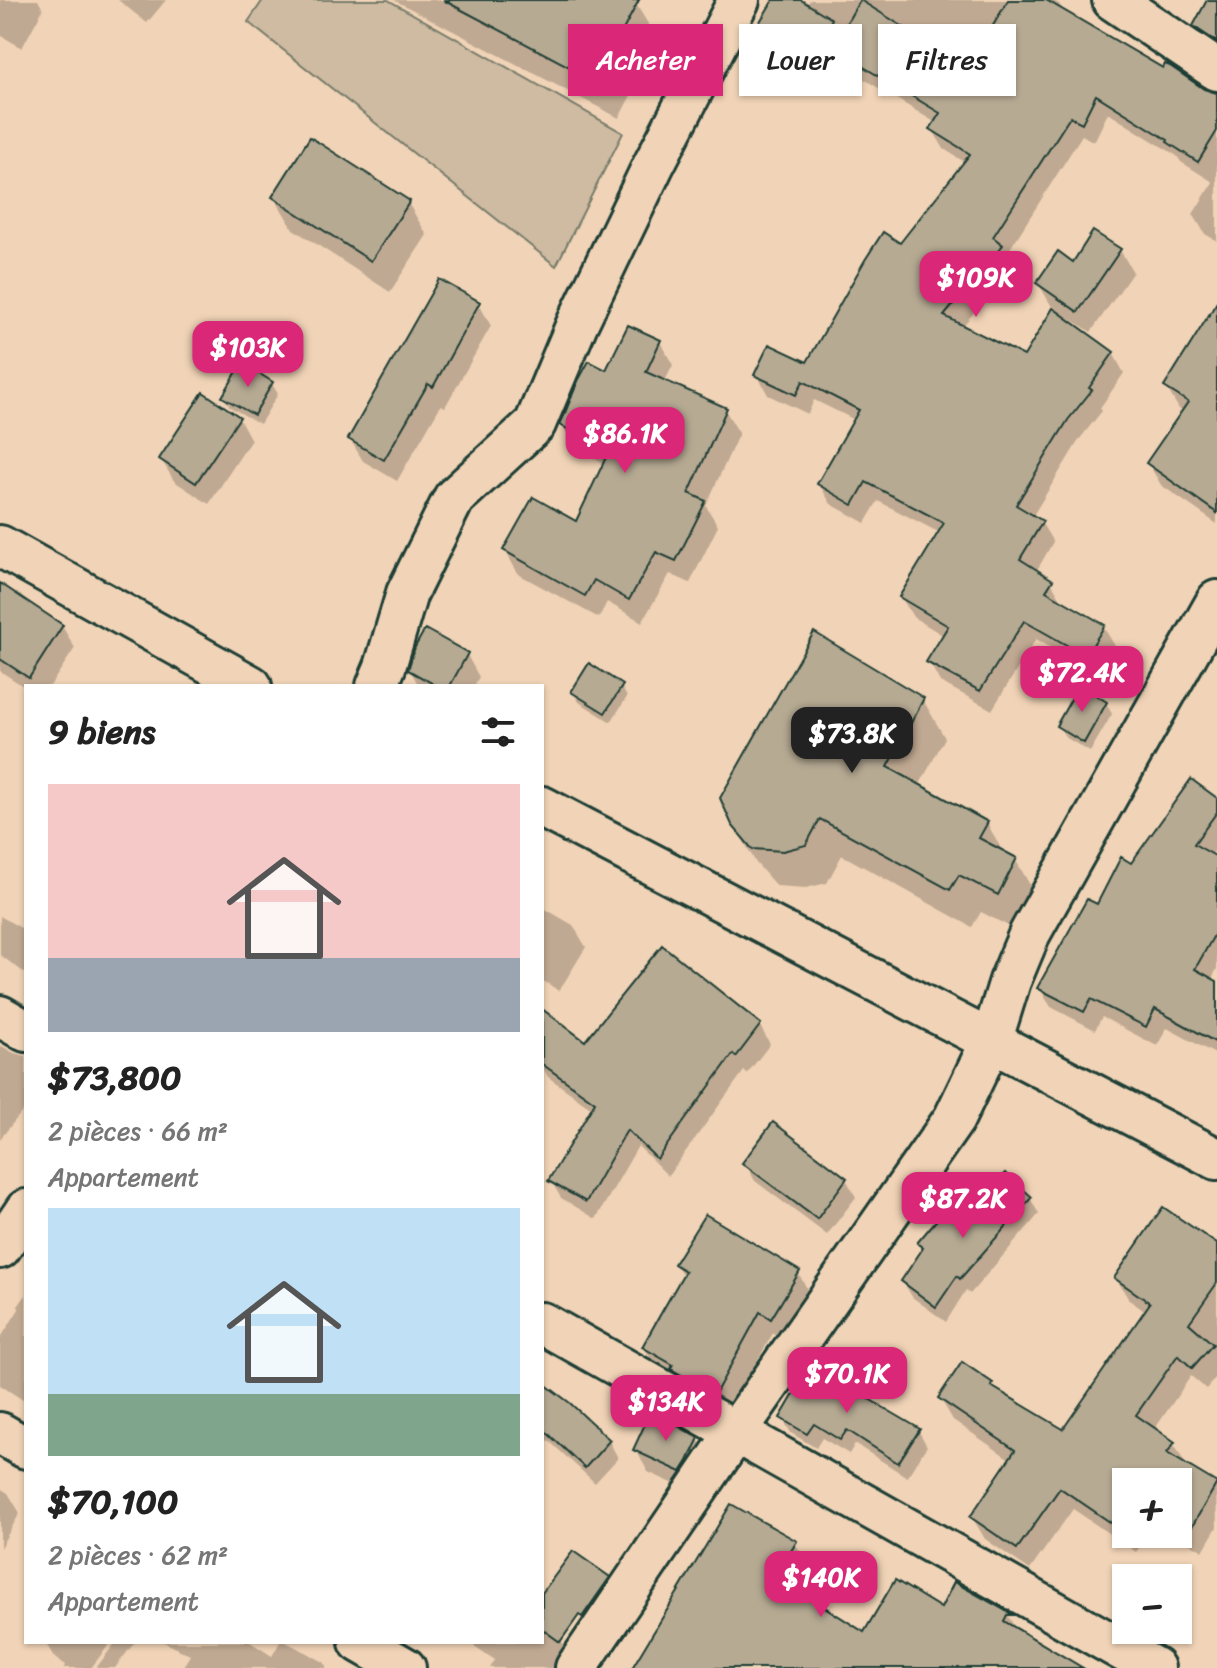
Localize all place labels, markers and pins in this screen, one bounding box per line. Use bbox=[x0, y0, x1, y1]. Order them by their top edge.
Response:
pin: $109K bbox=[920, 251, 1032, 319]
pin: $103K bbox=[192, 321, 304, 389]
pin: $86.1K bbox=[560, 407, 690, 475]
pin: $72.4K bbox=[1017, 646, 1147, 714]
pin: $73.8K bbox=[787, 707, 917, 775]
pin: $87.2K bbox=[898, 1172, 1028, 1240]
pin: $70.1K bbox=[782, 1347, 912, 1415]
pin: $134K bbox=[610, 1375, 722, 1443]
pin: $140K bbox=[765, 1551, 877, 1619]

